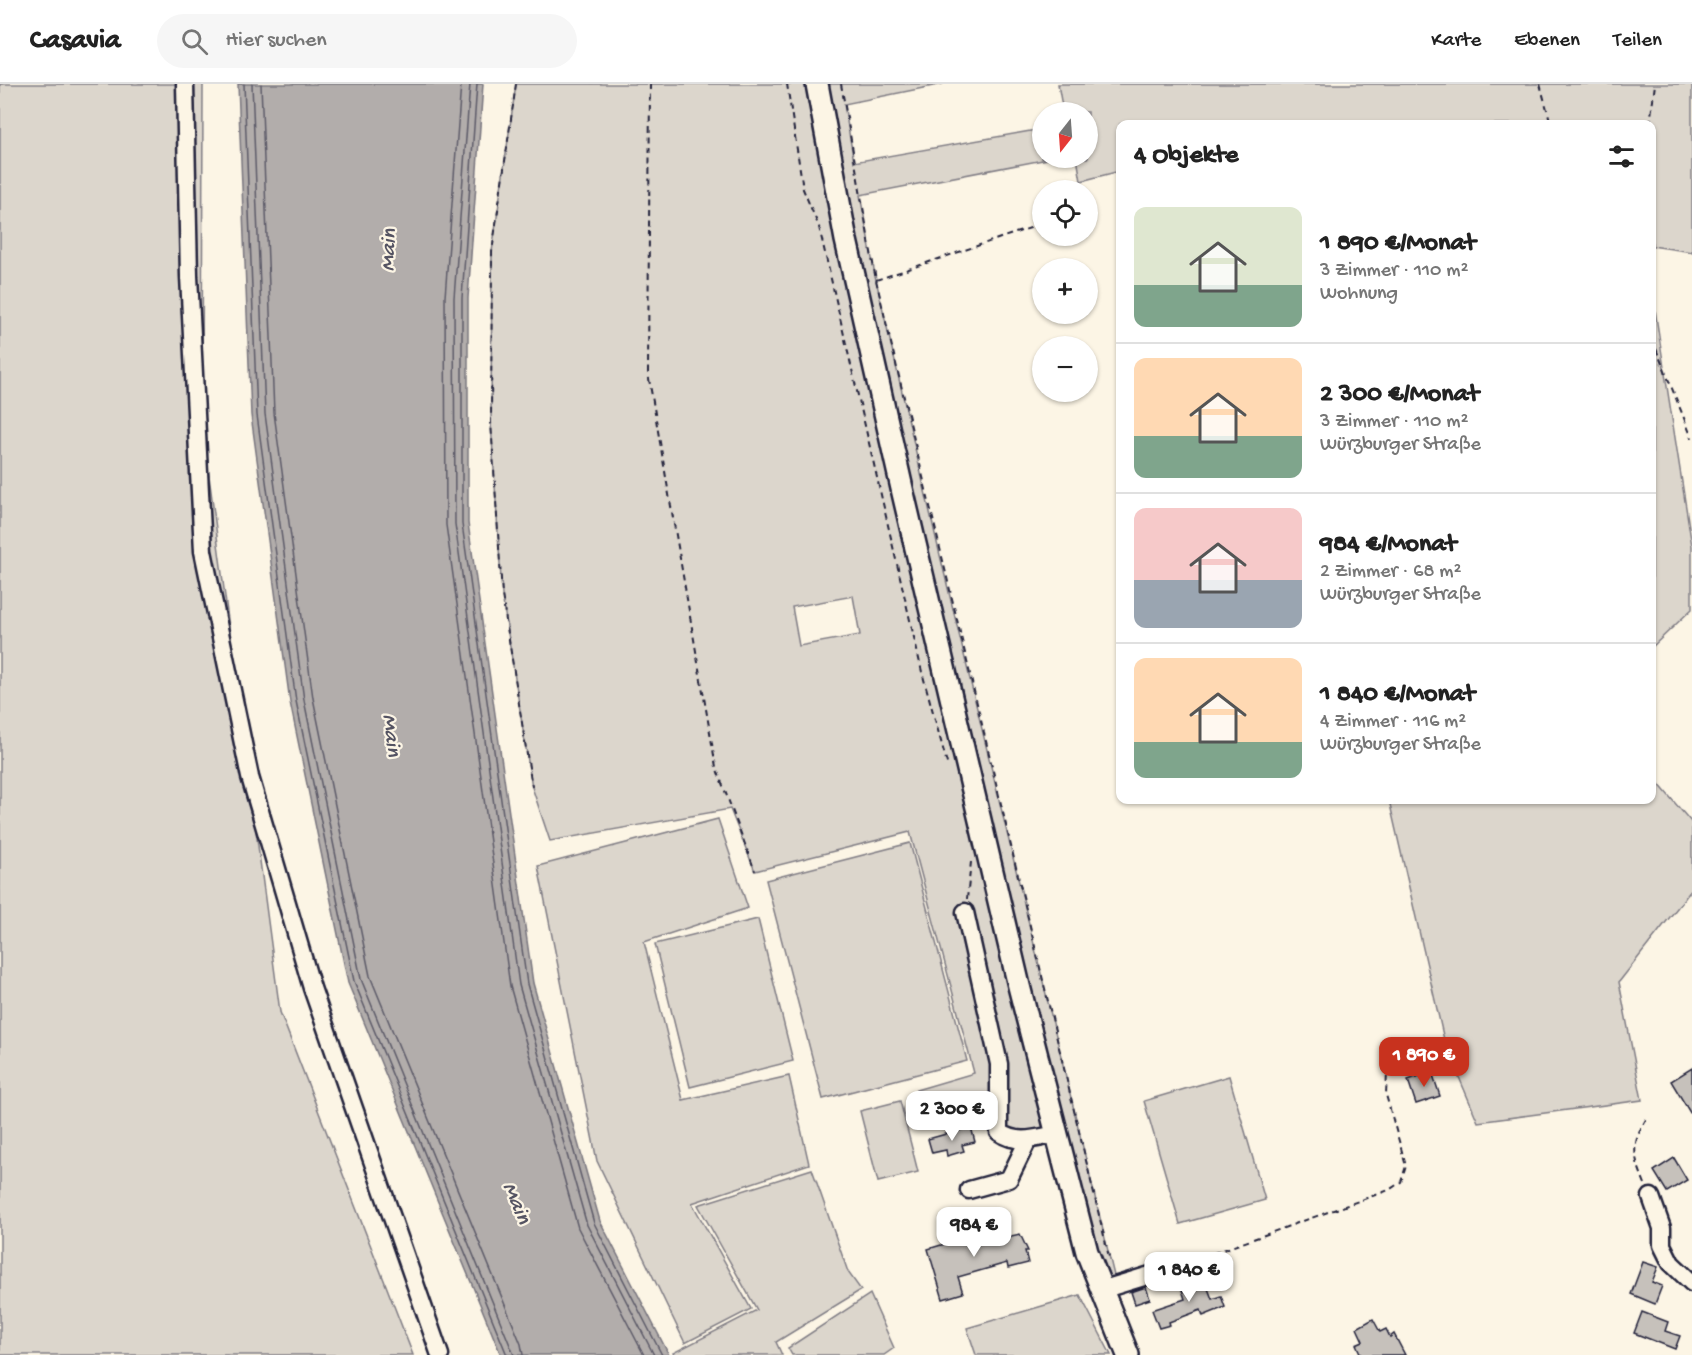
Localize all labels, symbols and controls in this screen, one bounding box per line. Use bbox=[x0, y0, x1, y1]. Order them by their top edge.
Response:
search box bbox=[157, 14, 577, 68]
text: Casavia bbox=[30, 25, 121, 58]
icon: search bbox=[178, 25, 211, 58]
text: Hier suchen bbox=[226, 28, 327, 54]
text: Karte bbox=[1431, 29, 1481, 54]
text: Ebenen bbox=[1514, 29, 1580, 54]
text: Teilen bbox=[1613, 29, 1662, 54]
north arrow bbox=[1032, 102, 1098, 168]
map controls bbox=[1032, 102, 1098, 402]
icon: filters bbox=[1605, 140, 1638, 173]
text: 4 Objekte bbox=[1134, 141, 1238, 172]
button: locate bbox=[1032, 180, 1098, 246]
water label: Main bbox=[376, 228, 404, 272]
text: 1 890 €/Monat bbox=[1320, 229, 1476, 260]
icon: home bbox=[1182, 231, 1254, 303]
button: + bbox=[1032, 258, 1098, 324]
text: 3 Zimmer · 110 m² bbox=[1320, 260, 1468, 283]
text: Wohnung bbox=[1320, 283, 1398, 306]
button: − bbox=[1032, 336, 1098, 402]
text: 2 300 €/Monat bbox=[1320, 380, 1479, 411]
icon: home bbox=[1182, 382, 1254, 454]
text: 3 Zimmer · 110 m² bbox=[1320, 411, 1468, 434]
text: Würzburger Straße bbox=[1320, 434, 1481, 457]
text: 984 €/Monat bbox=[1320, 530, 1456, 561]
icon: home bbox=[1182, 532, 1254, 604]
text: 2 Zimmer · 68 m² bbox=[1320, 561, 1461, 584]
text: Würzburger Straße bbox=[1320, 584, 1481, 607]
text: 1 840 €/Monat bbox=[1320, 680, 1475, 711]
icon: home bbox=[1182, 682, 1254, 754]
text: 4 Zimmer · 116 m² bbox=[1320, 711, 1466, 734]
water label: Main bbox=[375, 713, 406, 759]
text: Würzburger Straße bbox=[1320, 734, 1481, 757]
pin: 1 890 € bbox=[1369, 1037, 1479, 1088]
text: 1 890 € bbox=[1393, 1045, 1455, 1068]
pin: 2 300 € bbox=[897, 1091, 1007, 1142]
text: 2 300 € bbox=[920, 1099, 984, 1122]
water label: Main bbox=[495, 1179, 536, 1229]
pin: 984 € bbox=[932, 1207, 1016, 1258]
text: 984 € bbox=[950, 1215, 998, 1238]
pin: 1 840 € bbox=[1134, 1252, 1244, 1303]
text: 1 840 € bbox=[1158, 1260, 1220, 1283]

